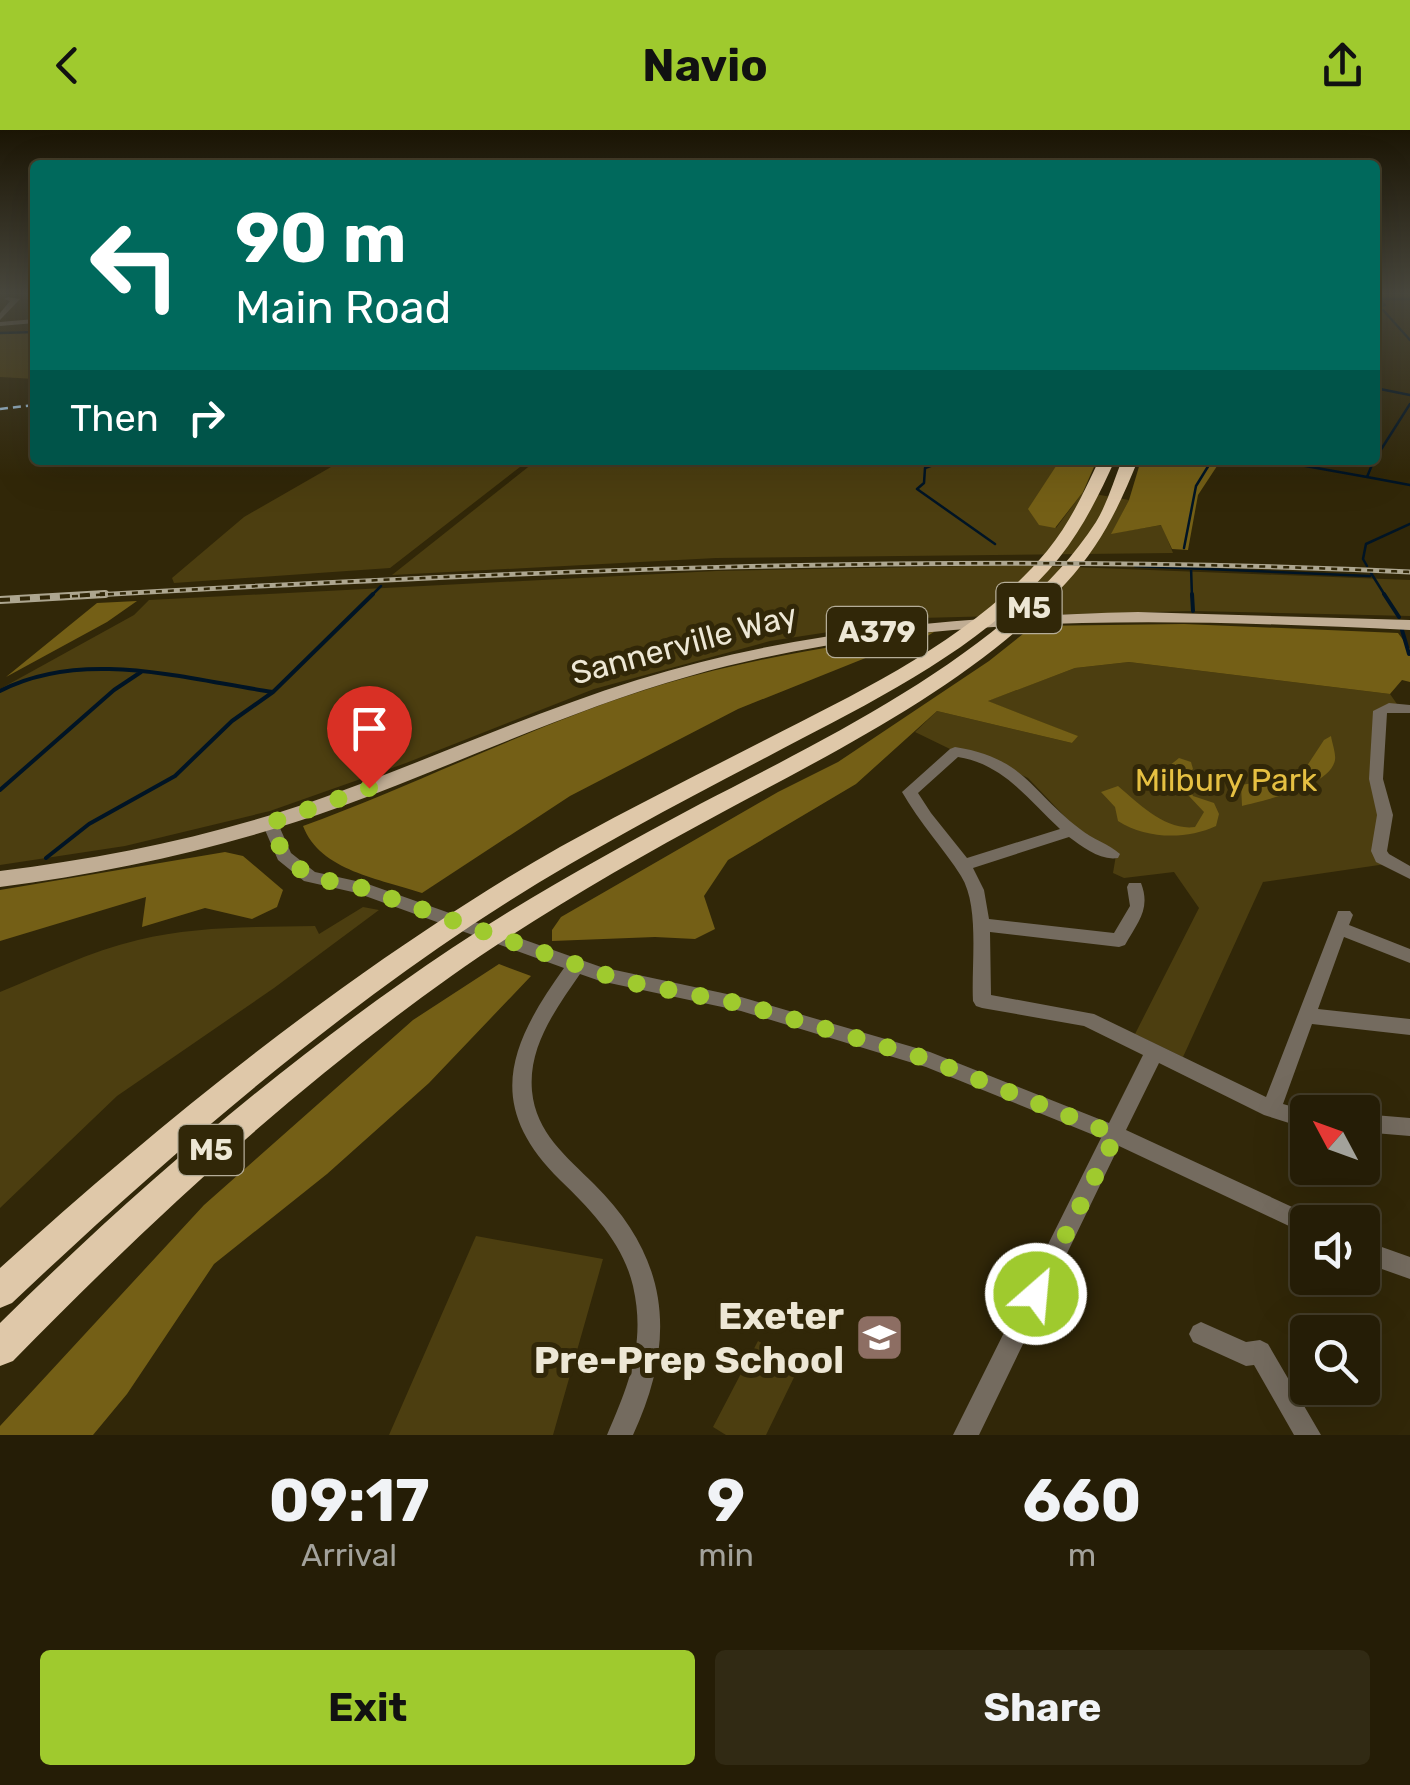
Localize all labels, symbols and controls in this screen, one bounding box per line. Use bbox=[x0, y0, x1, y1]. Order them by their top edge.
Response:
icon: back bbox=[40, 38, 95, 93]
icon: share bbox=[1315, 38, 1370, 93]
text: Navio bbox=[642, 39, 768, 92]
text: 90 m bbox=[235, 197, 407, 280]
icon: left bbox=[70, 200, 200, 330]
text: Main Road bbox=[235, 281, 451, 334]
icon: right bbox=[179, 390, 234, 445]
text: Then bbox=[70, 395, 159, 441]
road number: M5 bbox=[996, 583, 1062, 633]
street label: Sannerville Way bbox=[567, 596, 801, 692]
road number: A379 bbox=[827, 607, 927, 657]
pin bbox=[327, 686, 412, 789]
icon: arrive bbox=[342, 701, 397, 756]
park label: Milbury Park bbox=[1135, 761, 1318, 799]
north arrow bbox=[1290, 1095, 1380, 1185]
map controls bbox=[1290, 1095, 1380, 1405]
road number: M5 bbox=[178, 1125, 244, 1175]
button: sound bbox=[1290, 1205, 1380, 1295]
position arrow bbox=[984, 1242, 1088, 1346]
place label: Exeter Pre-Prep School bbox=[534, 1293, 844, 1383]
school or university icon: Exeter Pre-Prep School bbox=[853, 1312, 905, 1364]
button: search bbox=[1290, 1315, 1380, 1405]
text: 09:17 bbox=[269, 1465, 430, 1536]
text: 9 bbox=[707, 1465, 745, 1536]
text: 660 bbox=[1022, 1465, 1141, 1536]
text: Arrival bbox=[301, 1536, 397, 1574]
text: min bbox=[698, 1536, 754, 1574]
text: m bbox=[1068, 1536, 1096, 1574]
button: Exit bbox=[40, 1650, 695, 1765]
button: Share bbox=[715, 1650, 1370, 1765]

